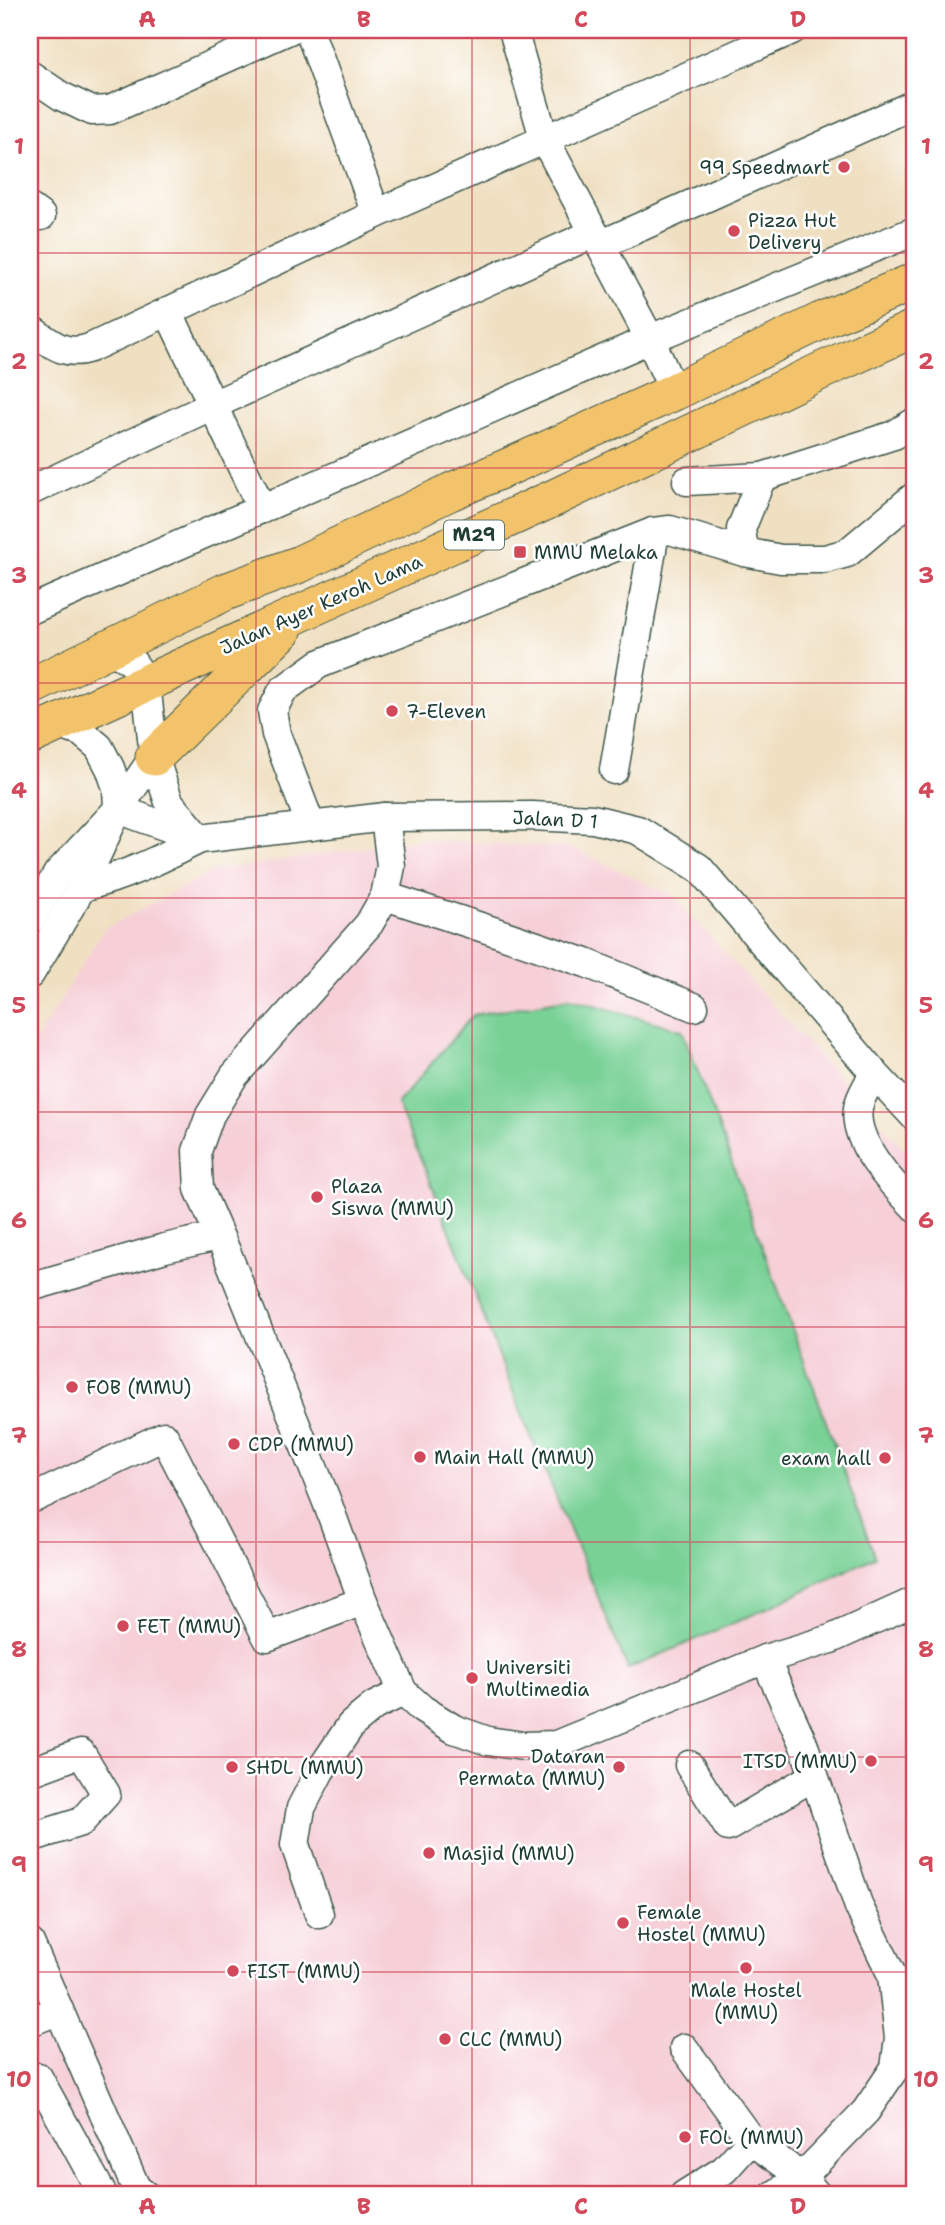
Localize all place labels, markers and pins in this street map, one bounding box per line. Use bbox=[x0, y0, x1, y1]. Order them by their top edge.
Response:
place label: 99 Speedmart bbox=[699, 155, 830, 180]
marker: 99 Speedmart bbox=[836, 159, 852, 175]
place label: Pizza Hut Delivery bbox=[748, 208, 837, 255]
marker: Pizza Hut Delivery bbox=[726, 223, 742, 239]
place label: MMU Melaka bbox=[534, 540, 658, 565]
marker: MMU Melaka bbox=[512, 544, 528, 560]
place label: 7-Eleven bbox=[406, 699, 486, 724]
marker: 7-Eleven bbox=[384, 703, 400, 719]
place label: Plaza Siswa (MMU) bbox=[331, 1174, 454, 1221]
marker: Plaza Siswa (MMU) bbox=[309, 1189, 325, 1205]
place label: FOB (MMU) bbox=[86, 1375, 191, 1400]
marker: FOB (MMU) bbox=[64, 1379, 80, 1395]
place label: CDP (MMU) bbox=[248, 1432, 354, 1457]
marker: CDP (MMU) bbox=[226, 1436, 242, 1452]
place label: Main Hall (MMU) bbox=[434, 1445, 594, 1470]
place label: exam hall bbox=[781, 1446, 871, 1471]
marker: Main Hall (MMU) bbox=[412, 1449, 428, 1465]
marker: exam hall bbox=[877, 1450, 893, 1466]
place label: FET (MMU) bbox=[137, 1614, 241, 1639]
marker: FET (MMU) bbox=[115, 1618, 131, 1634]
place label: Universiti Multimedia bbox=[486, 1655, 590, 1702]
marker: Universiti Multimedia bbox=[464, 1670, 480, 1686]
place label: Dataran Permata (MMU) bbox=[458, 1744, 605, 1791]
place label: ITSD (MMU) bbox=[743, 1749, 857, 1774]
marker: ITSD (MMU) bbox=[863, 1753, 879, 1769]
place label: SHDL (MMU) bbox=[246, 1755, 364, 1780]
marker: SHDL (MMU) bbox=[224, 1759, 240, 1775]
marker: Dataran Permata (MMU) bbox=[611, 1759, 627, 1775]
place label: Masjid (MMU) bbox=[443, 1841, 574, 1866]
marker: Masjid (MMU) bbox=[421, 1845, 437, 1861]
place label: Female Hostel (MMU) bbox=[637, 1900, 765, 1947]
marker: Female Hostel (MMU) bbox=[615, 1915, 631, 1931]
place label: FIST (MMU) bbox=[247, 1959, 360, 1984]
marker: Male Hostel (MMU) bbox=[738, 1960, 754, 1976]
marker: FIST (MMU) bbox=[225, 1963, 241, 1979]
place label: Male Hostel (MMU) bbox=[691, 1978, 802, 2025]
place label: CLC (MMU) bbox=[459, 2027, 562, 2052]
marker: CLC (MMU) bbox=[437, 2031, 453, 2047]
place label: FOL (MMU) bbox=[699, 2125, 804, 2150]
marker: FOL (MMU) bbox=[677, 2129, 693, 2145]

